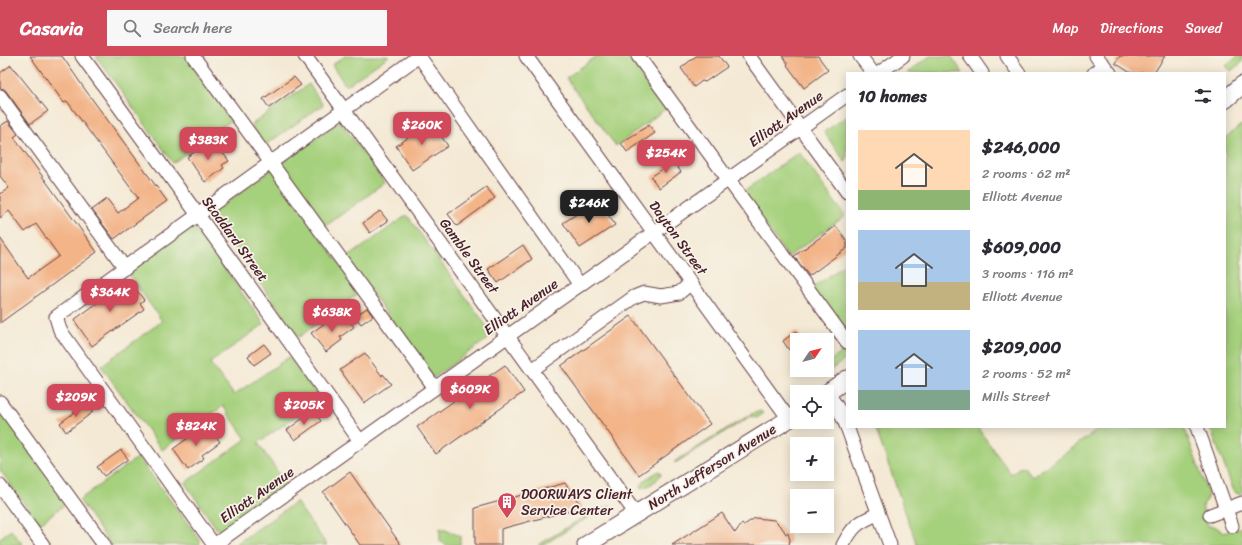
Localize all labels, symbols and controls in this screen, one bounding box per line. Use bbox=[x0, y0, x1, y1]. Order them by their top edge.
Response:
search box bbox=[107, 10, 387, 46]
text: Casavia bbox=[20, 12, 83, 45]
text: Search here bbox=[153, 15, 232, 41]
text: Map bbox=[1052, 16, 1078, 41]
text: Directions bbox=[1100, 16, 1163, 41]
text: Saved bbox=[1185, 16, 1222, 41]
icon: search bbox=[121, 17, 143, 39]
text: 10 homes bbox=[858, 81, 927, 111]
street label: Elliott Avenue bbox=[743, 84, 829, 154]
icon: filters bbox=[1192, 85, 1214, 107]
pin: $260K bbox=[394, 112, 450, 146]
text: $260K bbox=[402, 113, 442, 136]
pin: $383K bbox=[180, 127, 236, 161]
text: $383K bbox=[189, 128, 227, 151]
text: $246,000 bbox=[982, 132, 1060, 162]
pin: $254K bbox=[638, 140, 694, 174]
text: $254K bbox=[646, 141, 686, 164]
icon: home bbox=[890, 146, 938, 194]
text: 2 rooms · 62 m² bbox=[982, 162, 1070, 185]
text: Elliott Avenue bbox=[982, 185, 1062, 208]
pin: $246K bbox=[561, 190, 617, 224]
street label: Stoddard Street bbox=[195, 191, 275, 287]
text: $246K bbox=[569, 191, 609, 214]
street label: Dayton Street bbox=[642, 195, 715, 282]
street label: Gamble Street bbox=[433, 213, 506, 300]
text: $609,000 bbox=[982, 232, 1061, 262]
icon: home bbox=[890, 246, 938, 294]
text: 3 rooms · 116 m² bbox=[982, 262, 1074, 285]
street label: Elliott Avenue bbox=[478, 272, 564, 342]
pin: $364K bbox=[82, 279, 138, 313]
text: $364K bbox=[90, 280, 130, 303]
text: Elliott Avenue bbox=[982, 285, 1062, 308]
pin: $638K bbox=[304, 299, 360, 333]
text: $638K bbox=[312, 300, 352, 323]
text: $209,000 bbox=[982, 332, 1061, 362]
north arrow bbox=[790, 333, 834, 377]
map controls bbox=[790, 333, 834, 533]
icon: home bbox=[890, 346, 938, 394]
text: 2 rooms · 52 m² bbox=[982, 362, 1071, 385]
pin: $609K bbox=[442, 376, 498, 410]
text: $609K bbox=[450, 377, 490, 400]
pin: $209K bbox=[48, 384, 104, 418]
text: $209K bbox=[56, 385, 96, 408]
button: locate bbox=[790, 385, 834, 429]
text: Mills Street bbox=[982, 385, 1050, 408]
pin: $205K bbox=[276, 392, 332, 426]
text: $205K bbox=[284, 393, 324, 416]
pin: $824K bbox=[168, 413, 224, 447]
text: $824K bbox=[176, 414, 216, 437]
street label: North Jefferson Avenue bbox=[643, 417, 781, 517]
button: + bbox=[790, 437, 834, 481]
street label: Elliott Avenue bbox=[214, 460, 300, 530]
place label: DOORWAYS Client Service Center bbox=[521, 482, 633, 523]
button: − bbox=[790, 489, 834, 533]
building icon: DOORWAYS Client Service Center bbox=[496, 491, 518, 519]

